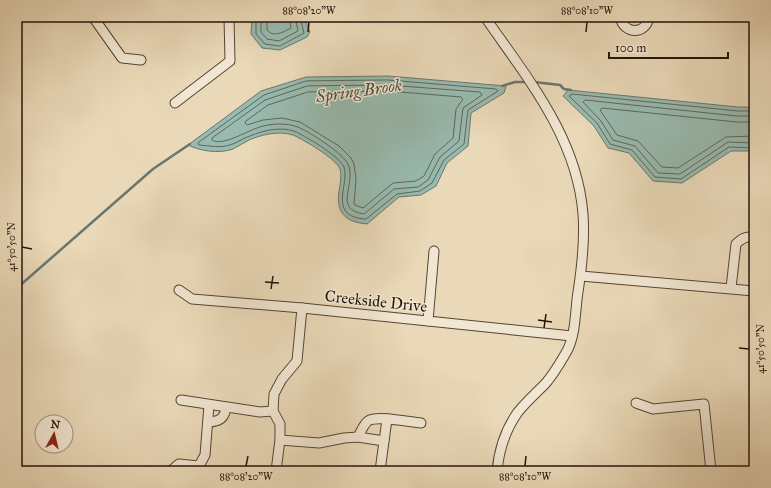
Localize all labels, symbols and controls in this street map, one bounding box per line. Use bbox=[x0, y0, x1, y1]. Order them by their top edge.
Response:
text: 88°08'20"W bbox=[283, 5, 336, 17]
text: 88°08'10"W bbox=[561, 5, 613, 17]
scale bar bbox=[609, 34, 728, 60]
text: 100 m bbox=[615, 41, 646, 55]
water label: Spring Brook bbox=[314, 74, 404, 108]
text: 41°50'50"N bbox=[6, 222, 18, 272]
street label: Creekside Drive bbox=[324, 286, 428, 316]
text: 41°50'50"N bbox=[755, 324, 767, 374]
north arrow bbox=[34, 414, 74, 454]
text: N bbox=[50, 418, 62, 432]
text: 88°08'20"W bbox=[220, 471, 273, 483]
text: 88°08'10"W bbox=[499, 471, 551, 483]

